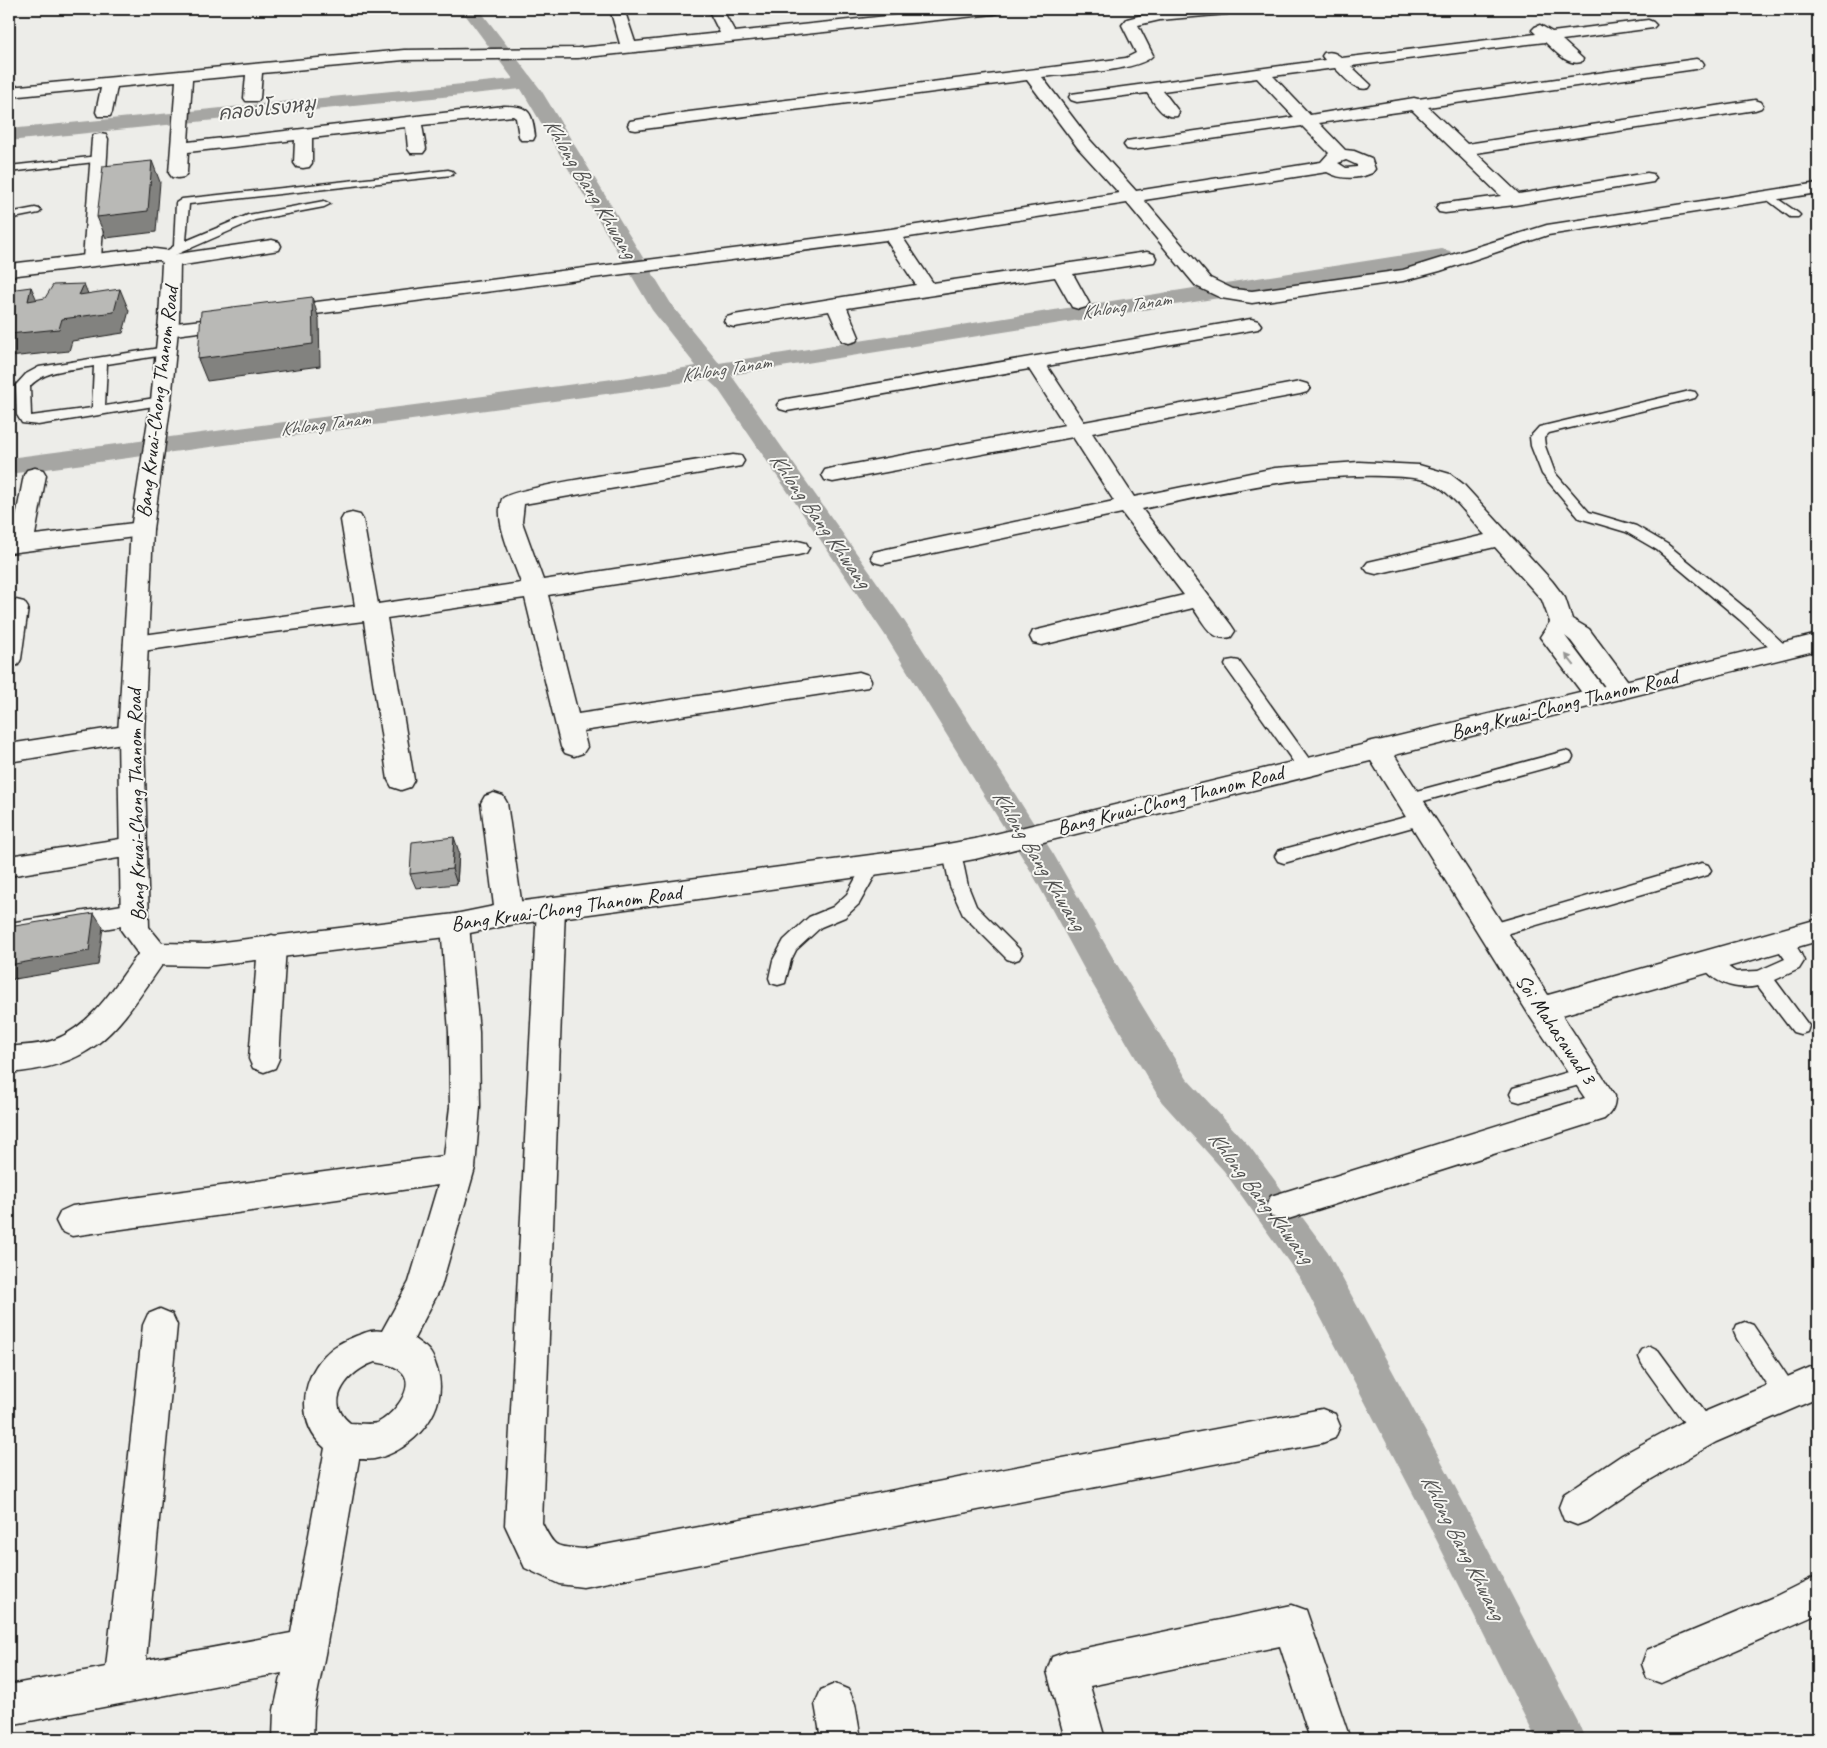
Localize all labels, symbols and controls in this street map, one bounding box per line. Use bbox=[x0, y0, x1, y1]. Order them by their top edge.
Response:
water label: คลองโรงหมู bbox=[217, 91, 319, 128]
water label: Khlong Bang Khwang bbox=[537, 113, 645, 266]
street label: Bang Kruai-Chong Thanom Road bbox=[130, 281, 185, 519]
water label: Khlong Tanam bbox=[1080, 287, 1174, 325]
water label: Khlong Tanam bbox=[680, 350, 774, 388]
water label: Khlong Tanam bbox=[279, 406, 373, 441]
water label: Khlong Bang Khwang bbox=[763, 447, 879, 596]
one-way arrow bbox=[1564, 654, 1575, 667]
street label: Bang Kruai-Chong Thanom Road bbox=[1448, 662, 1684, 745]
street label: Bang Kruai-Chong Thanom Road bbox=[121, 685, 151, 921]
street label: Bang Kruai-Chong Thanom Road bbox=[1054, 758, 1290, 841]
water label: Khlong Bang Khwang bbox=[986, 785, 1094, 938]
street label: Bang Kruai-Chong Thanom Road bbox=[449, 878, 687, 937]
street label: Soi Mahasawad 3 bbox=[1510, 969, 1603, 1090]
water label: Khlong Bang Khwang bbox=[1202, 1125, 1322, 1271]
water label: Khlong Bang Khwang bbox=[1414, 1470, 1513, 1627]

